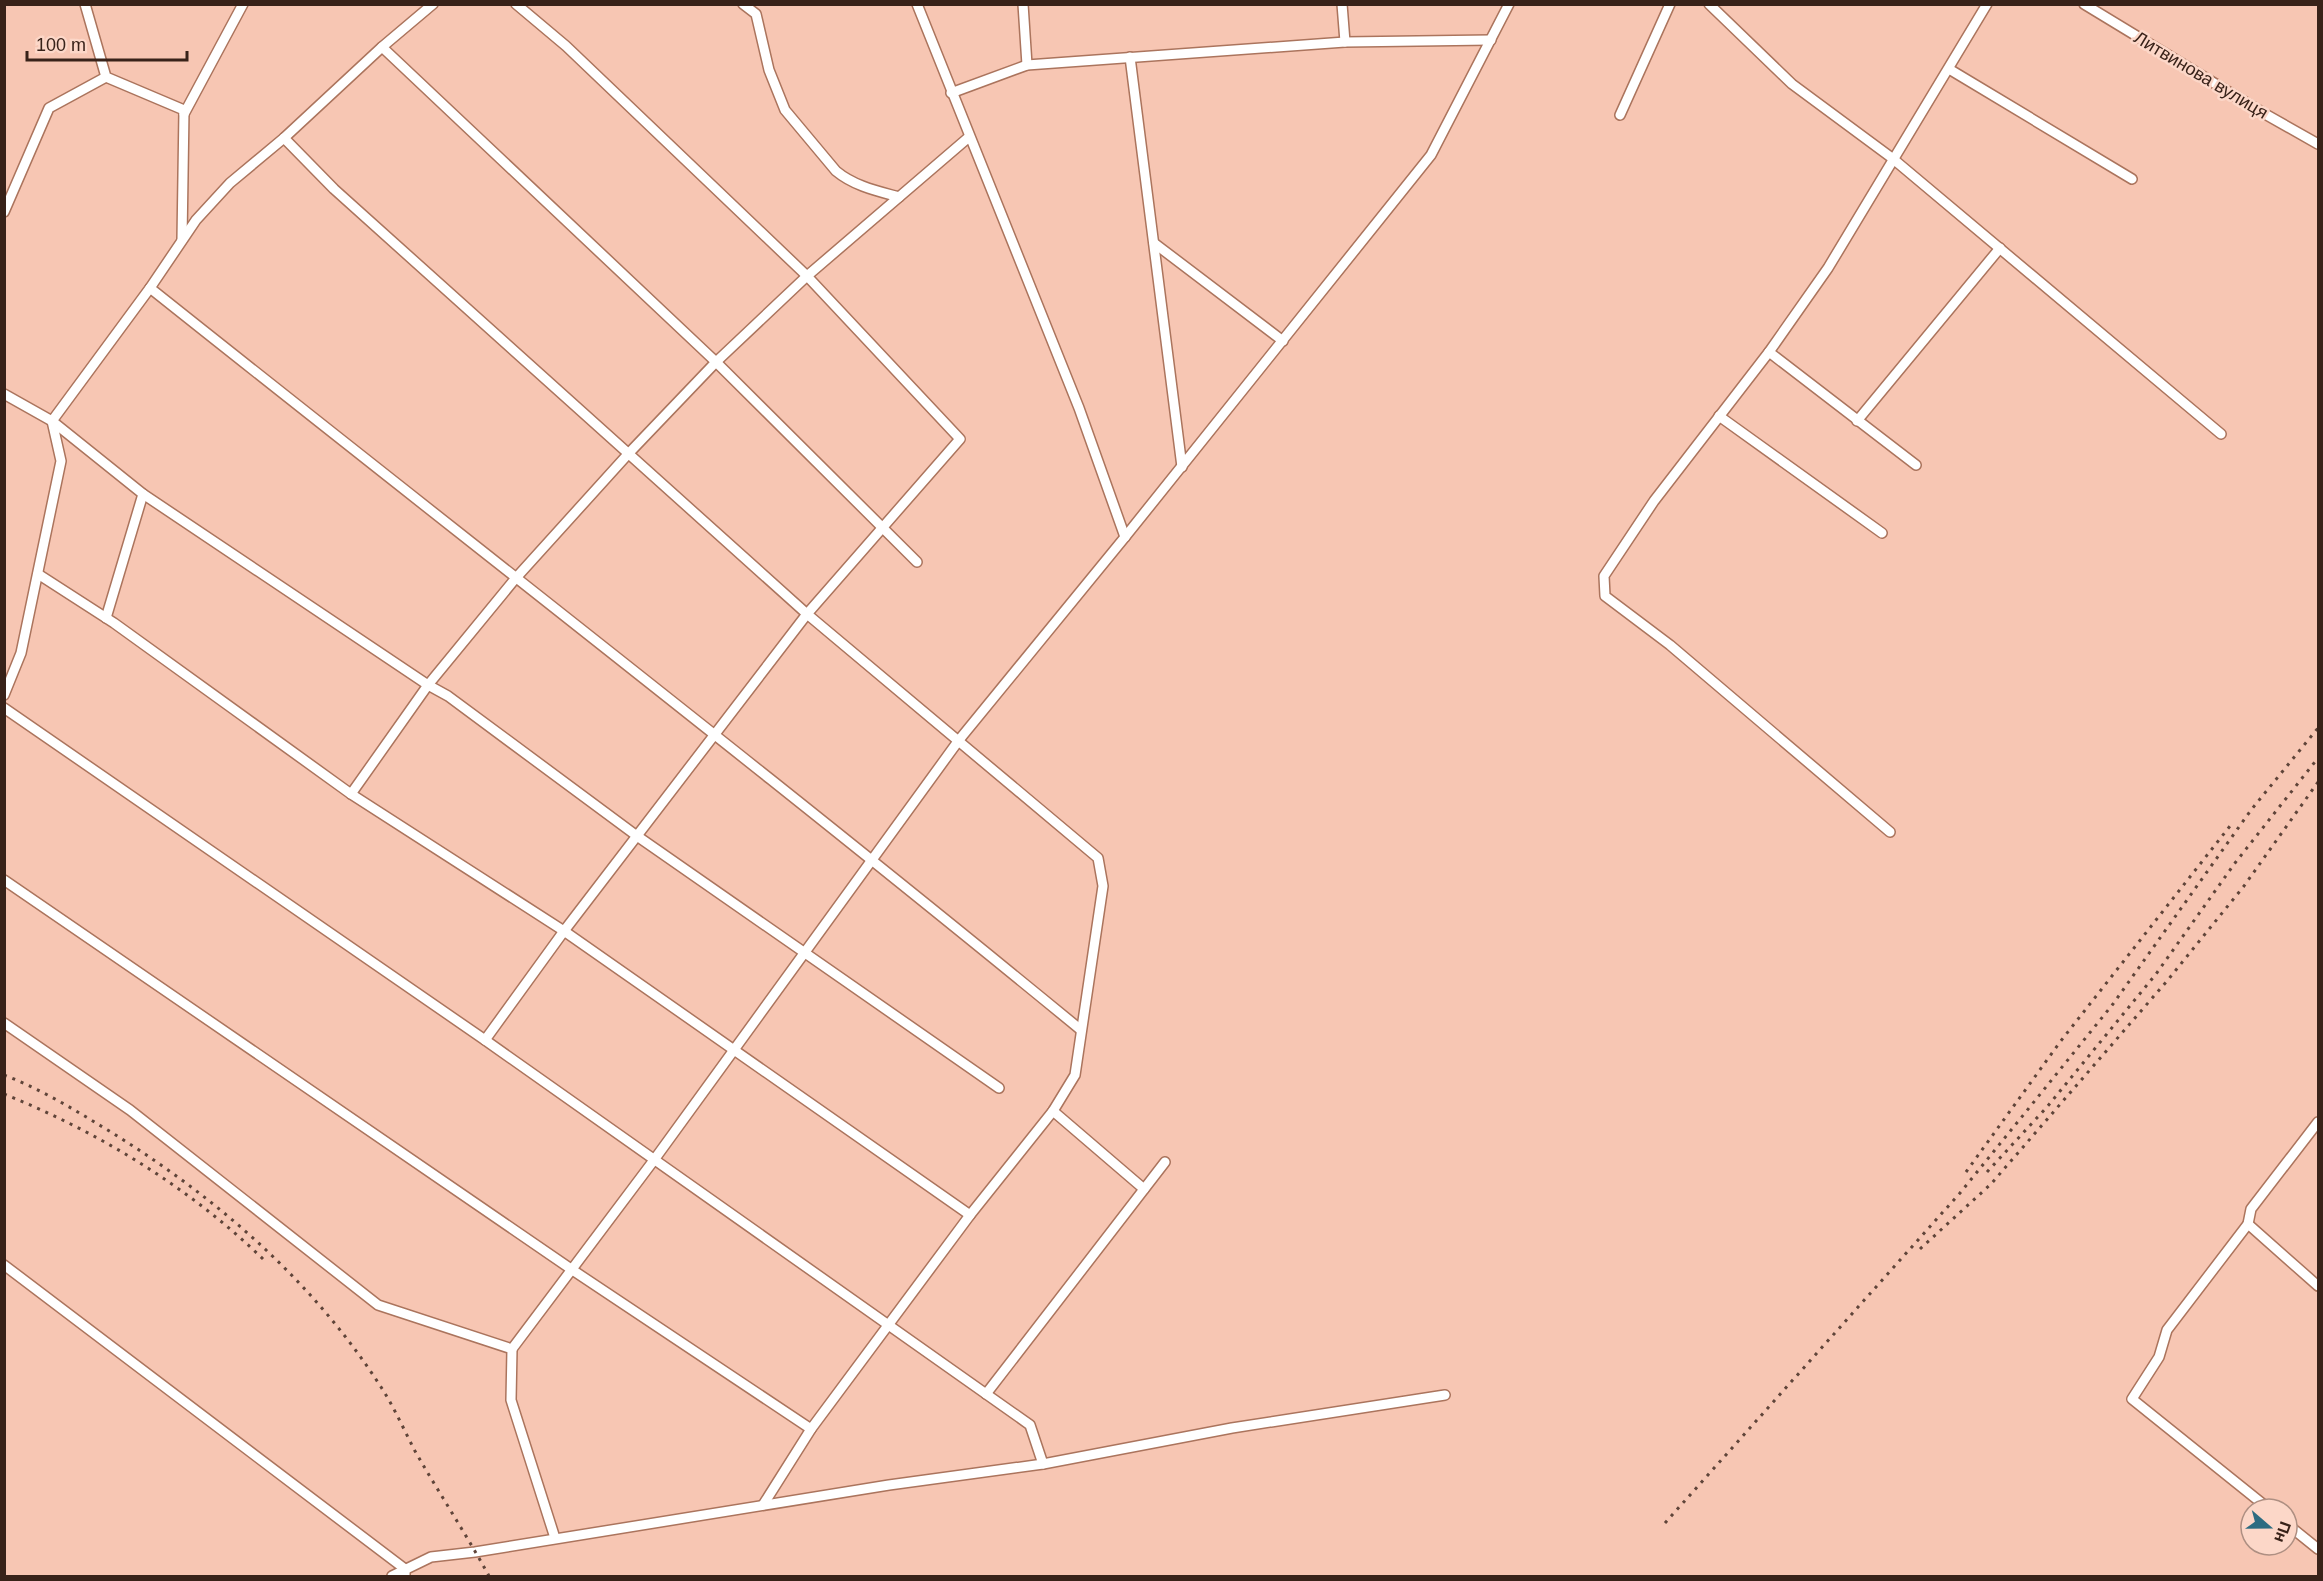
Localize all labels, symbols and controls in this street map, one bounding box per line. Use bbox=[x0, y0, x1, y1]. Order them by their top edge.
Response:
scale bar bbox=[27, 24, 188, 62]
street label: Литвинова вулиця bbox=[2131, 27, 2271, 123]
text: 100 m bbox=[36, 35, 86, 55]
north arrow bbox=[2239, 1497, 2299, 1557]
text: Пн bbox=[2271, 1519, 2294, 1545]

